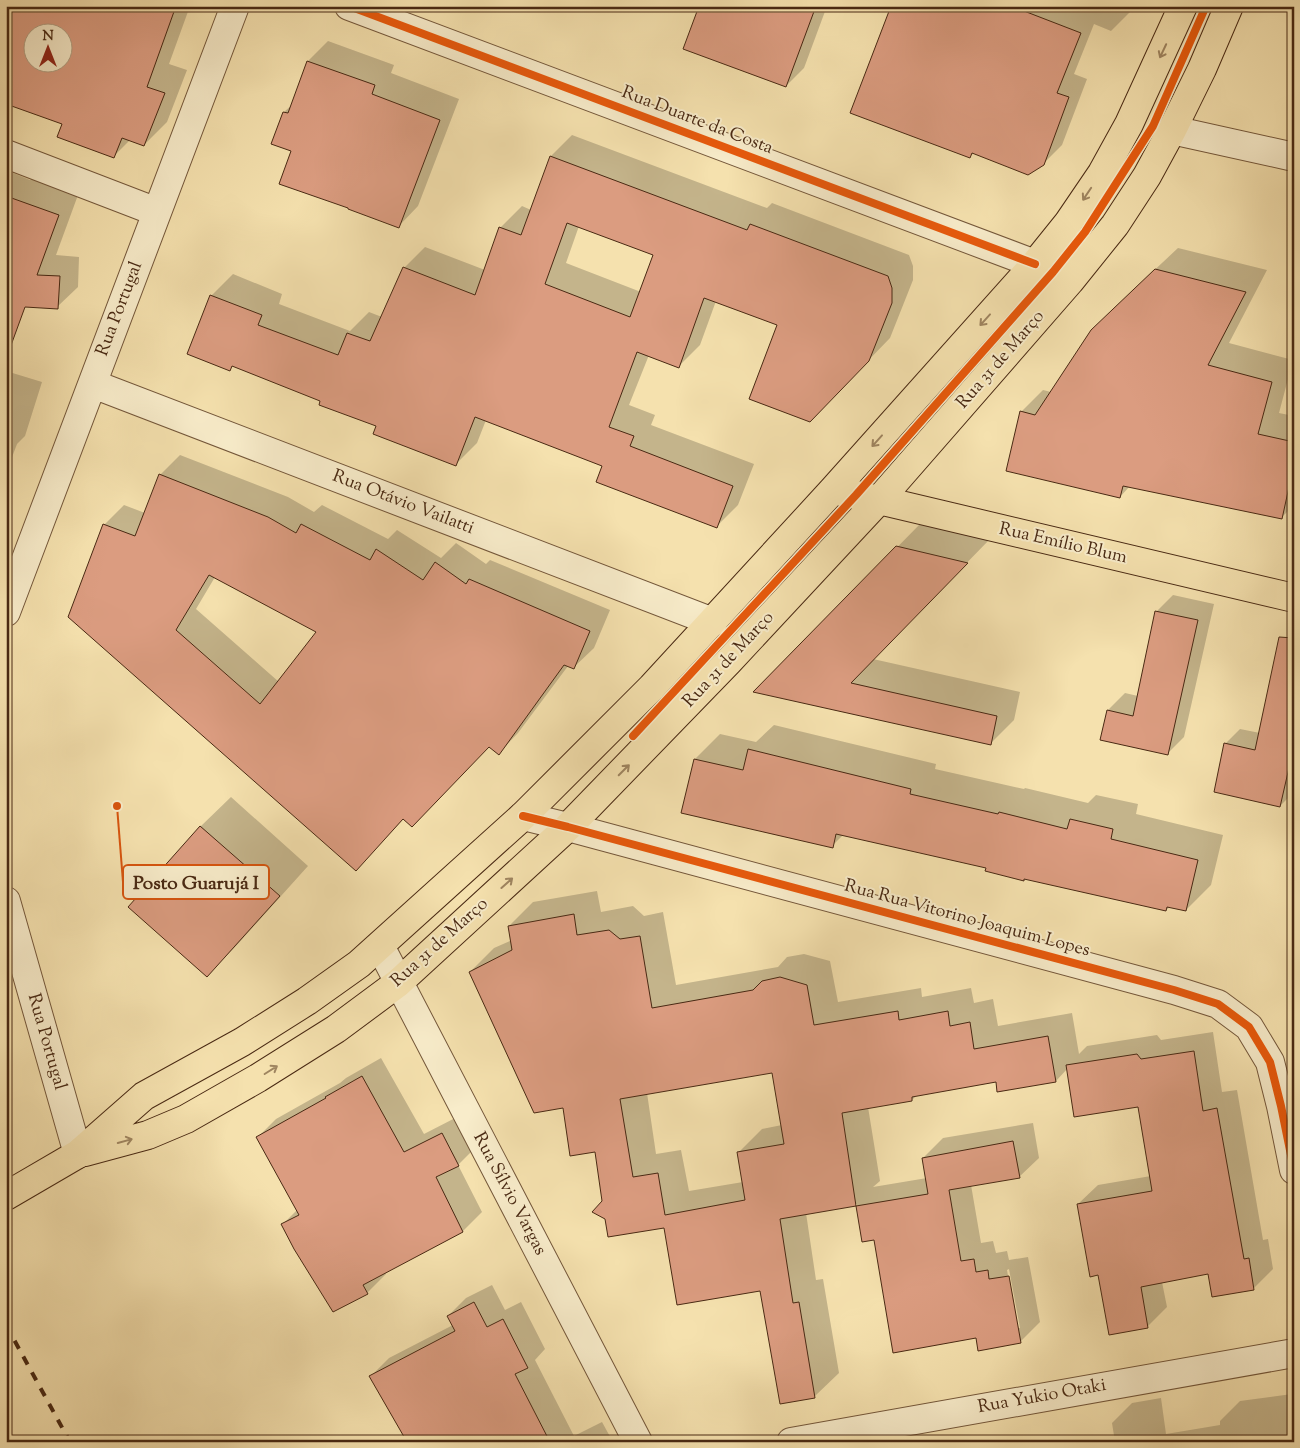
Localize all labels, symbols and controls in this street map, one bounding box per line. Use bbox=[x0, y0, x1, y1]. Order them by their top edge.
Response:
north arrow bbox=[22, 22, 72, 72]
text: N bbox=[42, 27, 54, 47]
one-way arrow bbox=[1158, 43, 1168, 58]
street label: Rua Duarte da Costa bbox=[617, 80, 777, 162]
one-way arrow bbox=[1082, 187, 1092, 201]
street label: Rua Portugal bbox=[90, 258, 150, 360]
street label: Rua 31 de Março bbox=[951, 305, 1051, 415]
one-way arrow bbox=[979, 314, 991, 327]
one-way arrow bbox=[871, 435, 883, 448]
street label: Rua Otávio Vailatti bbox=[328, 464, 478, 542]
street label: Rua Emílio Blum bbox=[996, 517, 1130, 571]
street label: Rua 31 de Março bbox=[677, 606, 781, 714]
one-way arrow bbox=[618, 764, 630, 777]
callout: Posto Guarujá I bbox=[123, 865, 269, 899]
text: Posto Guarujá I bbox=[133, 871, 260, 898]
street label: Rua Rua Vitorino Joaquim Lopes bbox=[841, 874, 1093, 964]
one-way arrow bbox=[501, 877, 514, 889]
street label: Rua 31 de Março bbox=[385, 892, 495, 994]
street label: Rua Portugal bbox=[20, 991, 72, 1093]
one-way arrow bbox=[263, 1065, 277, 1075]
street label: Rua Sílvio Vargas bbox=[466, 1128, 552, 1260]
one-way arrow bbox=[117, 1136, 133, 1145]
street label: Rua Yukio Otaki bbox=[976, 1373, 1108, 1421]

